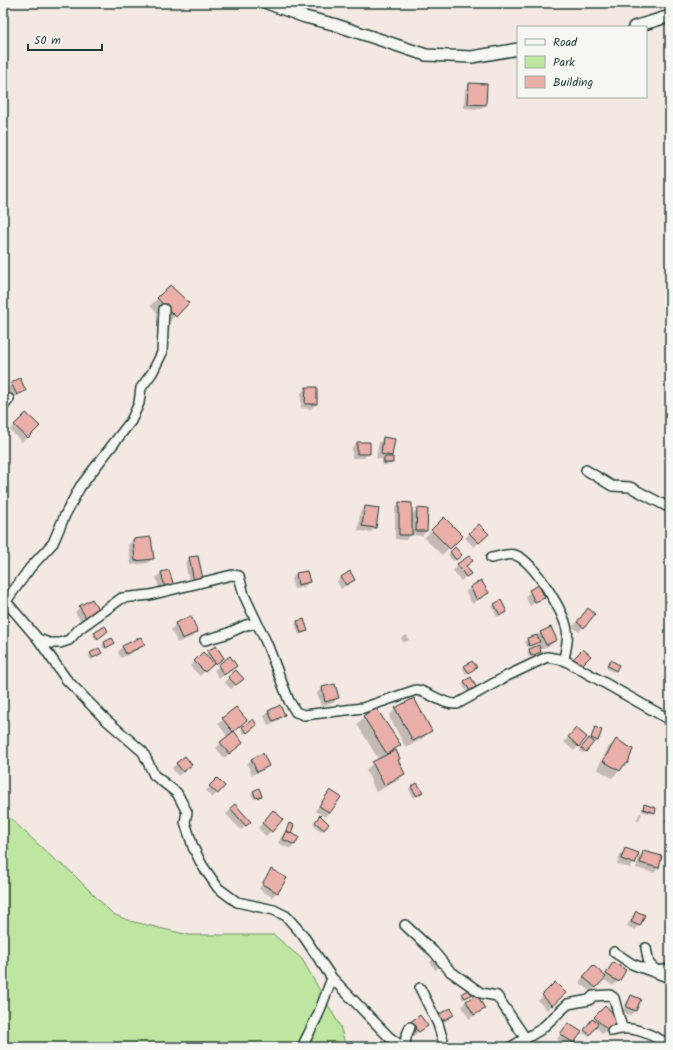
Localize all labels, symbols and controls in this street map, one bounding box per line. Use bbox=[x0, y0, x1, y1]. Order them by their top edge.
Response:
scale bar bbox=[28, 26, 102, 52]
legend bbox=[517, 26, 647, 98]
text: 50 m bbox=[34, 31, 61, 50]
text: Road bbox=[553, 33, 578, 52]
text: Park bbox=[553, 53, 575, 72]
text: Building bbox=[553, 73, 593, 92]

